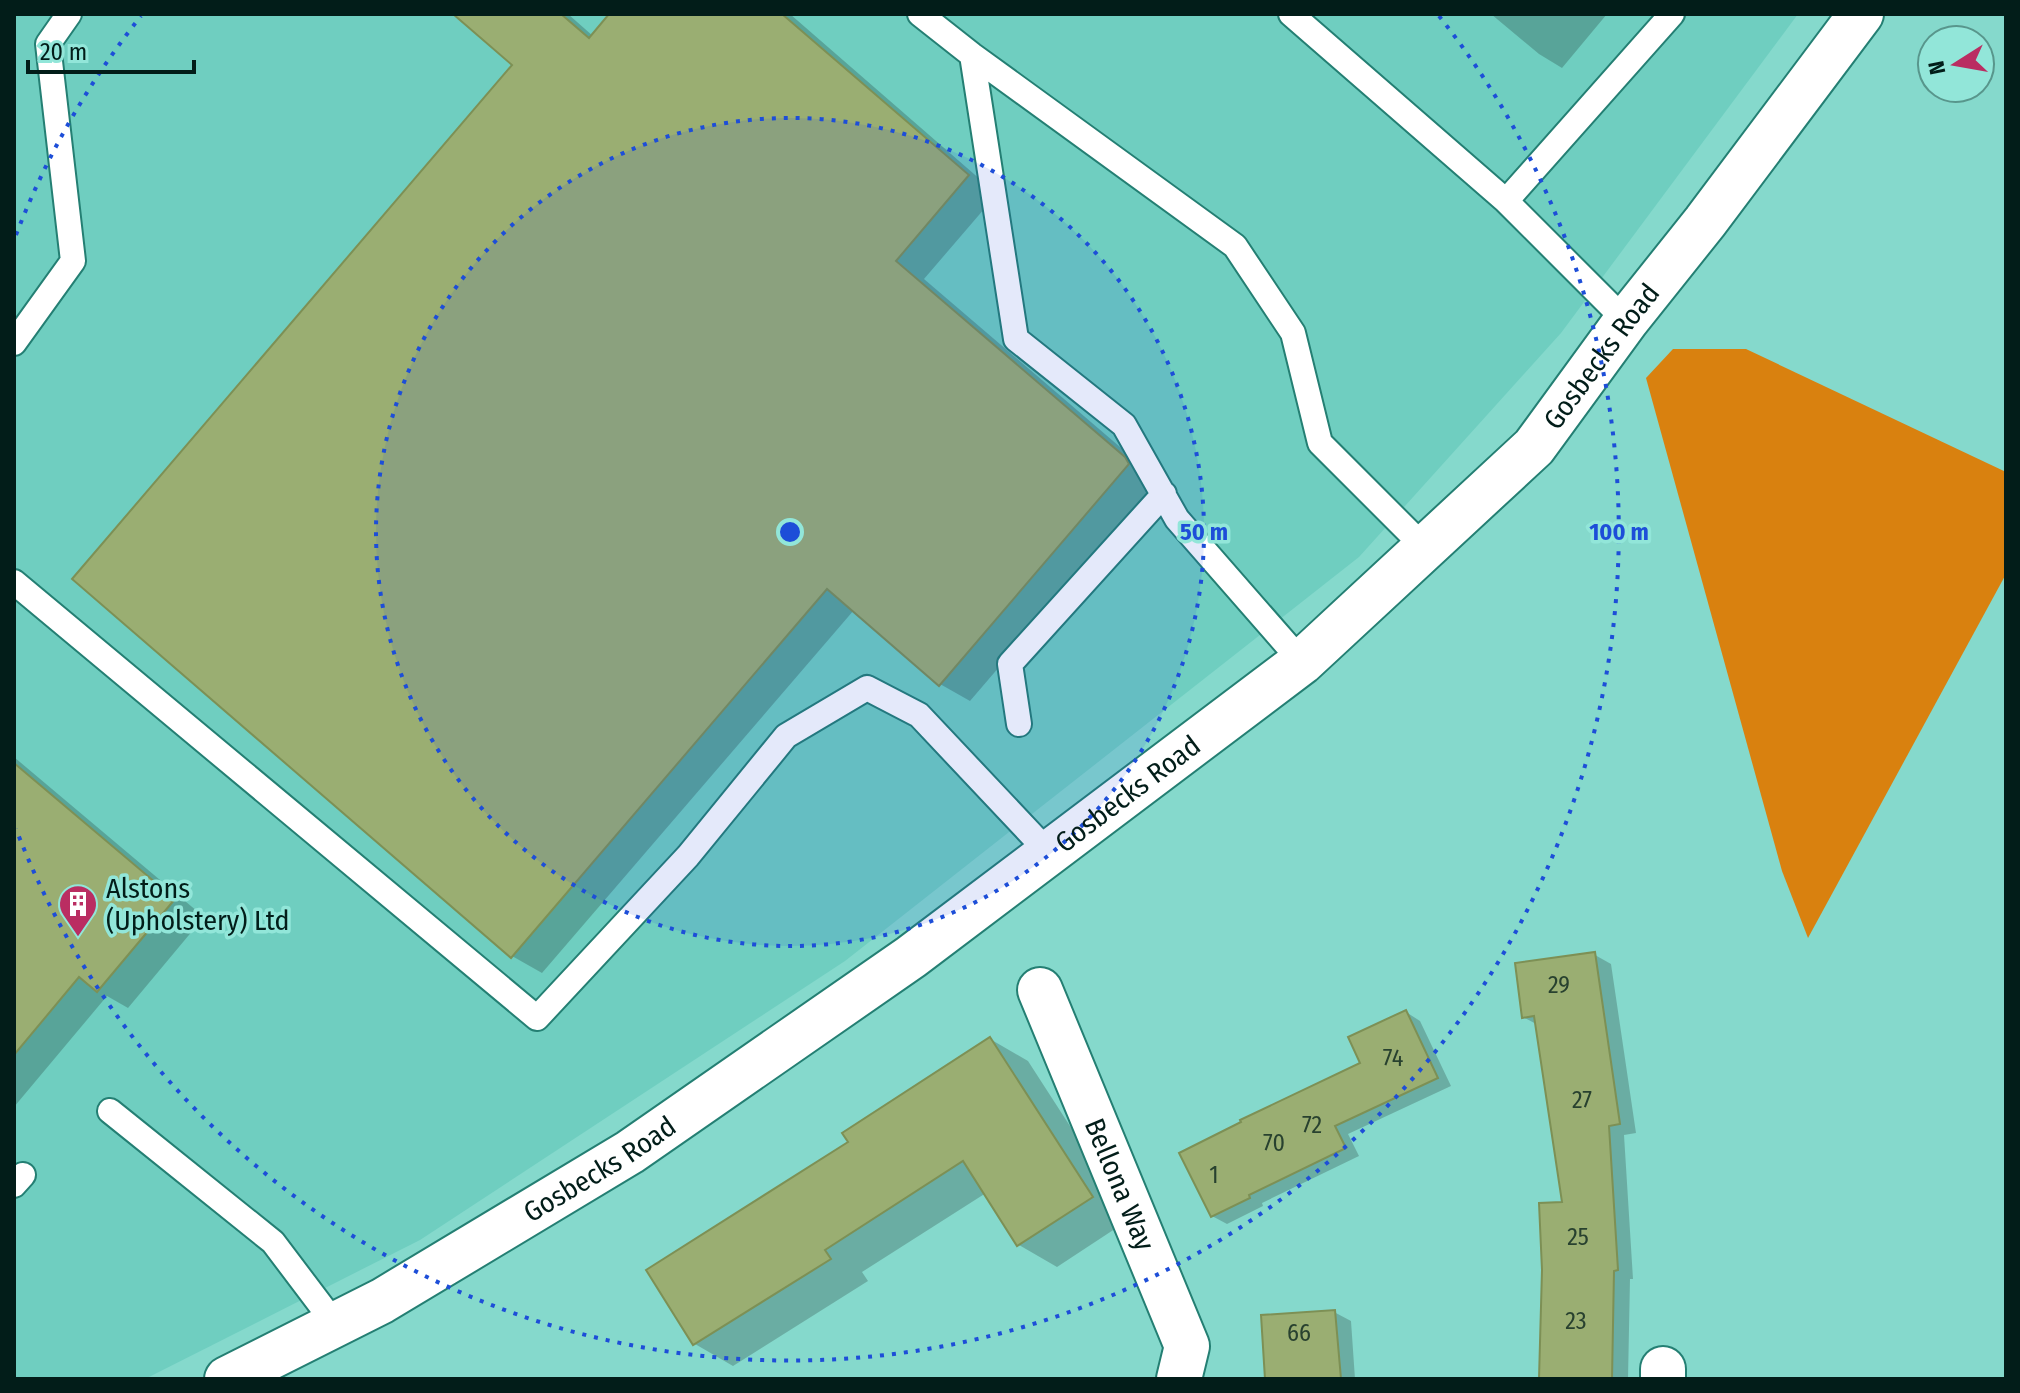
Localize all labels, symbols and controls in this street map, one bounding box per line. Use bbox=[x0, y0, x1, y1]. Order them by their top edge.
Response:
scale bar bbox=[28, 24, 194, 74]
north arrow bbox=[1916, 24, 1996, 104]
text: 20 m bbox=[40, 38, 87, 66]
text: N bbox=[1922, 59, 1951, 77]
street label: Gosbecks Road bbox=[1536, 277, 1666, 435]
centre of rings bbox=[776, 518, 804, 546]
text: 50 m bbox=[1180, 518, 1228, 546]
text: 100 m bbox=[1589, 518, 1649, 546]
street label: Gosbecks Road bbox=[1048, 728, 1206, 859]
place label: Alstons (Upholstery) Ltd bbox=[106, 872, 290, 937]
building icon: Alstons (Upholstery) Ltd bbox=[57, 883, 99, 938]
house number: 29 bbox=[1548, 971, 1570, 999]
house number: 74 bbox=[1383, 1044, 1403, 1072]
house number: 27 bbox=[1572, 1086, 1592, 1114]
street label: Gosbecks Road bbox=[517, 1109, 682, 1229]
house number: 72 bbox=[1302, 1111, 1322, 1139]
street label: Bellona Way bbox=[1078, 1113, 1162, 1255]
house number: 70 bbox=[1263, 1129, 1285, 1157]
house number: 1 bbox=[1209, 1161, 1219, 1189]
house number: 25 bbox=[1567, 1223, 1589, 1251]
house number: 23 bbox=[1565, 1307, 1587, 1335]
house number: 66 bbox=[1287, 1319, 1311, 1347]

